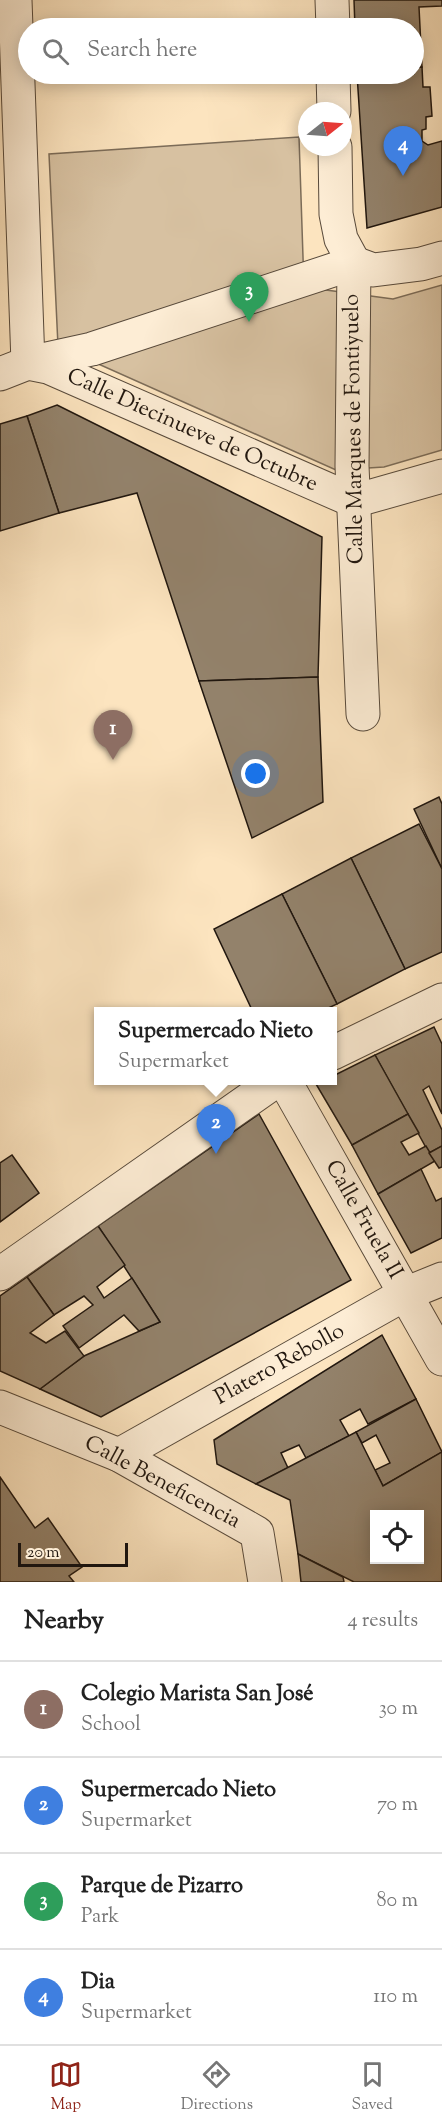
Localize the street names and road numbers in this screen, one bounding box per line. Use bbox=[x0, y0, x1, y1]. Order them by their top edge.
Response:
street label: Calle Marques de Fontiyuelo bbox=[337, 294, 373, 564]
street label: Calle Diecinueve de Octubre bbox=[61, 361, 323, 501]
street label: Calle Fruela II bbox=[316, 1154, 410, 1286]
street label: Platero Rebollo bbox=[209, 1316, 351, 1414]
street label: Calle Beneficencia bbox=[78, 1428, 246, 1538]

